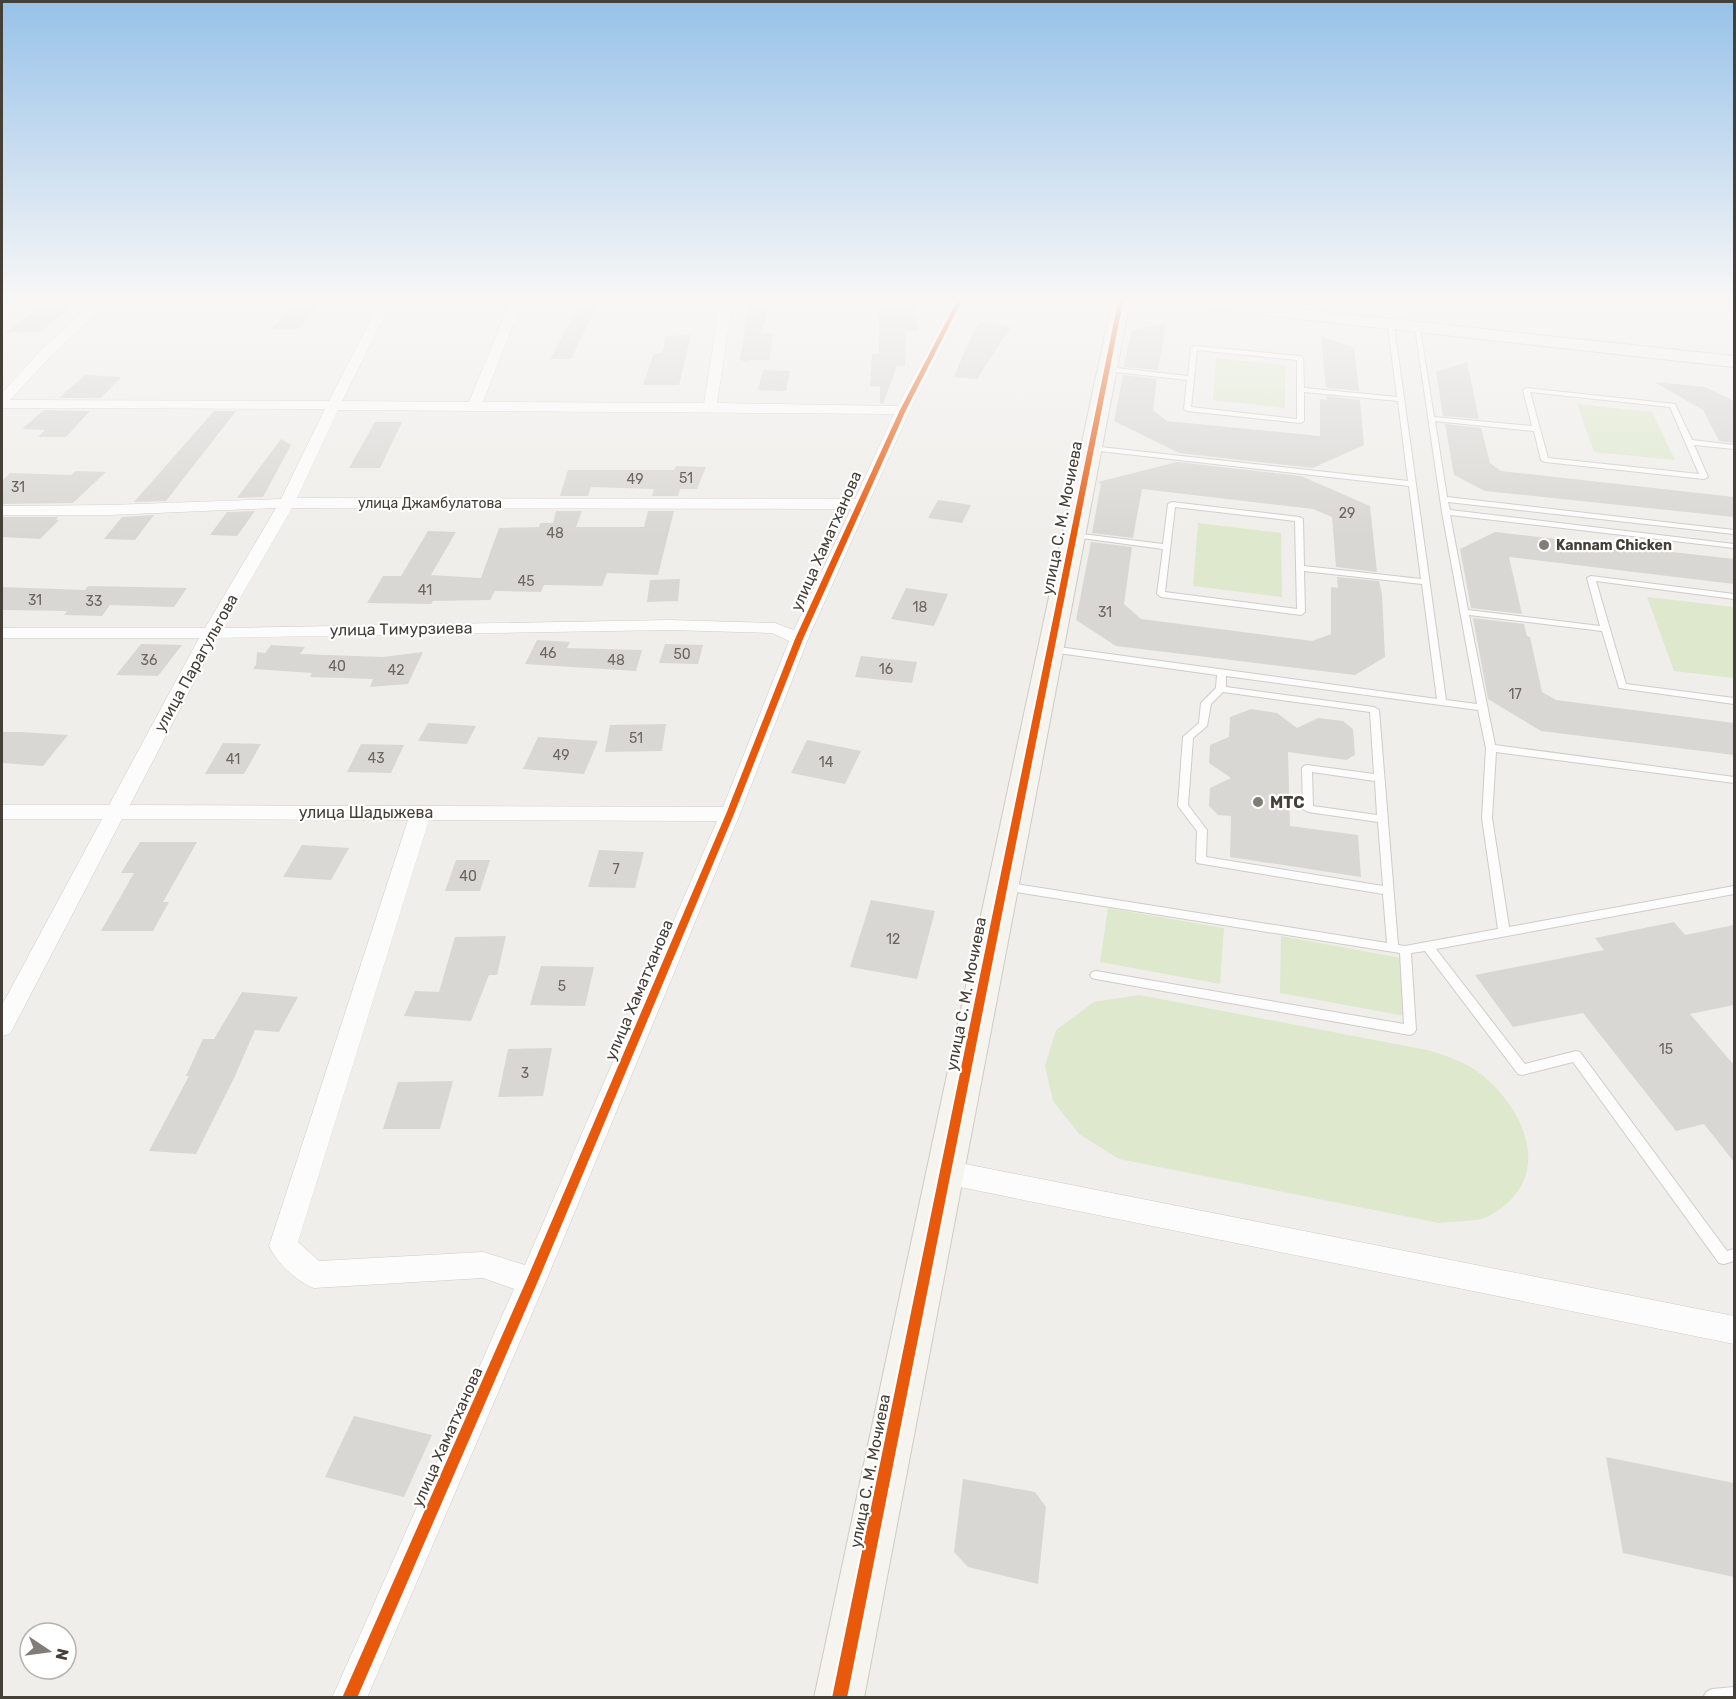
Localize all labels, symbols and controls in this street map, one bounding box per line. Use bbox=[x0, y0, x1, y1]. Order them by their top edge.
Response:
street label: улица С. М. Мочиева bbox=[1038, 439, 1086, 597]
street label: улица Хаматханова bbox=[787, 468, 865, 614]
house number: 51 bbox=[679, 470, 693, 487]
house number: 49 bbox=[627, 471, 643, 488]
house number: 31 bbox=[11, 479, 25, 496]
street label: улица Джамбулатова bbox=[358, 495, 502, 512]
house number: 29 bbox=[1339, 505, 1355, 522]
house number: 48 bbox=[546, 525, 564, 542]
place label: Kannam Chicken bbox=[1556, 537, 1672, 554]
marker: Kannam Chicken bbox=[1537, 538, 1551, 552]
house number: 45 bbox=[517, 573, 535, 590]
house number: 41 bbox=[418, 582, 432, 599]
street label: улица Парагульгова bbox=[150, 591, 242, 735]
house number: 31 bbox=[28, 592, 42, 609]
house number: 33 bbox=[86, 593, 102, 610]
house number: 18 bbox=[913, 599, 928, 616]
house number: 31 bbox=[1098, 604, 1112, 621]
street label: улица Тимурзиева bbox=[329, 618, 473, 640]
house number: 46 bbox=[539, 645, 557, 662]
house number: 50 bbox=[673, 646, 691, 663]
house number: 36 bbox=[141, 652, 157, 669]
house number: 48 bbox=[607, 652, 625, 669]
house number: 40 bbox=[328, 658, 346, 675]
house number: 16 bbox=[879, 661, 893, 678]
house number: 42 bbox=[388, 662, 404, 679]
house number: 17 bbox=[1508, 686, 1522, 703]
house number: 51 bbox=[629, 730, 643, 747]
house number: 49 bbox=[553, 747, 569, 764]
house number: 43 bbox=[367, 750, 385, 767]
house number: 41 bbox=[226, 751, 240, 768]
house number: 14 bbox=[819, 754, 834, 771]
place label: МТС bbox=[1270, 793, 1305, 812]
marker: МТС bbox=[1251, 795, 1265, 809]
street label: улица Шадыжева bbox=[299, 803, 433, 822]
house number: 7 bbox=[612, 861, 620, 878]
house number: 40 bbox=[459, 868, 477, 885]
street label: улица С. М. Мочиева bbox=[942, 915, 990, 1073]
street label: улица Хаматханова bbox=[601, 917, 677, 1063]
house number: 12 bbox=[886, 931, 900, 948]
house number: 5 bbox=[558, 978, 566, 995]
house number: 15 bbox=[1659, 1041, 1673, 1058]
house number: 3 bbox=[521, 1065, 529, 1082]
street label: улица Хаматханова bbox=[408, 1364, 486, 1510]
street label: улица С. М. Мочиева bbox=[846, 1392, 894, 1550]
north arrow bbox=[18, 1621, 78, 1681]
text: N bbox=[52, 1647, 73, 1662]

